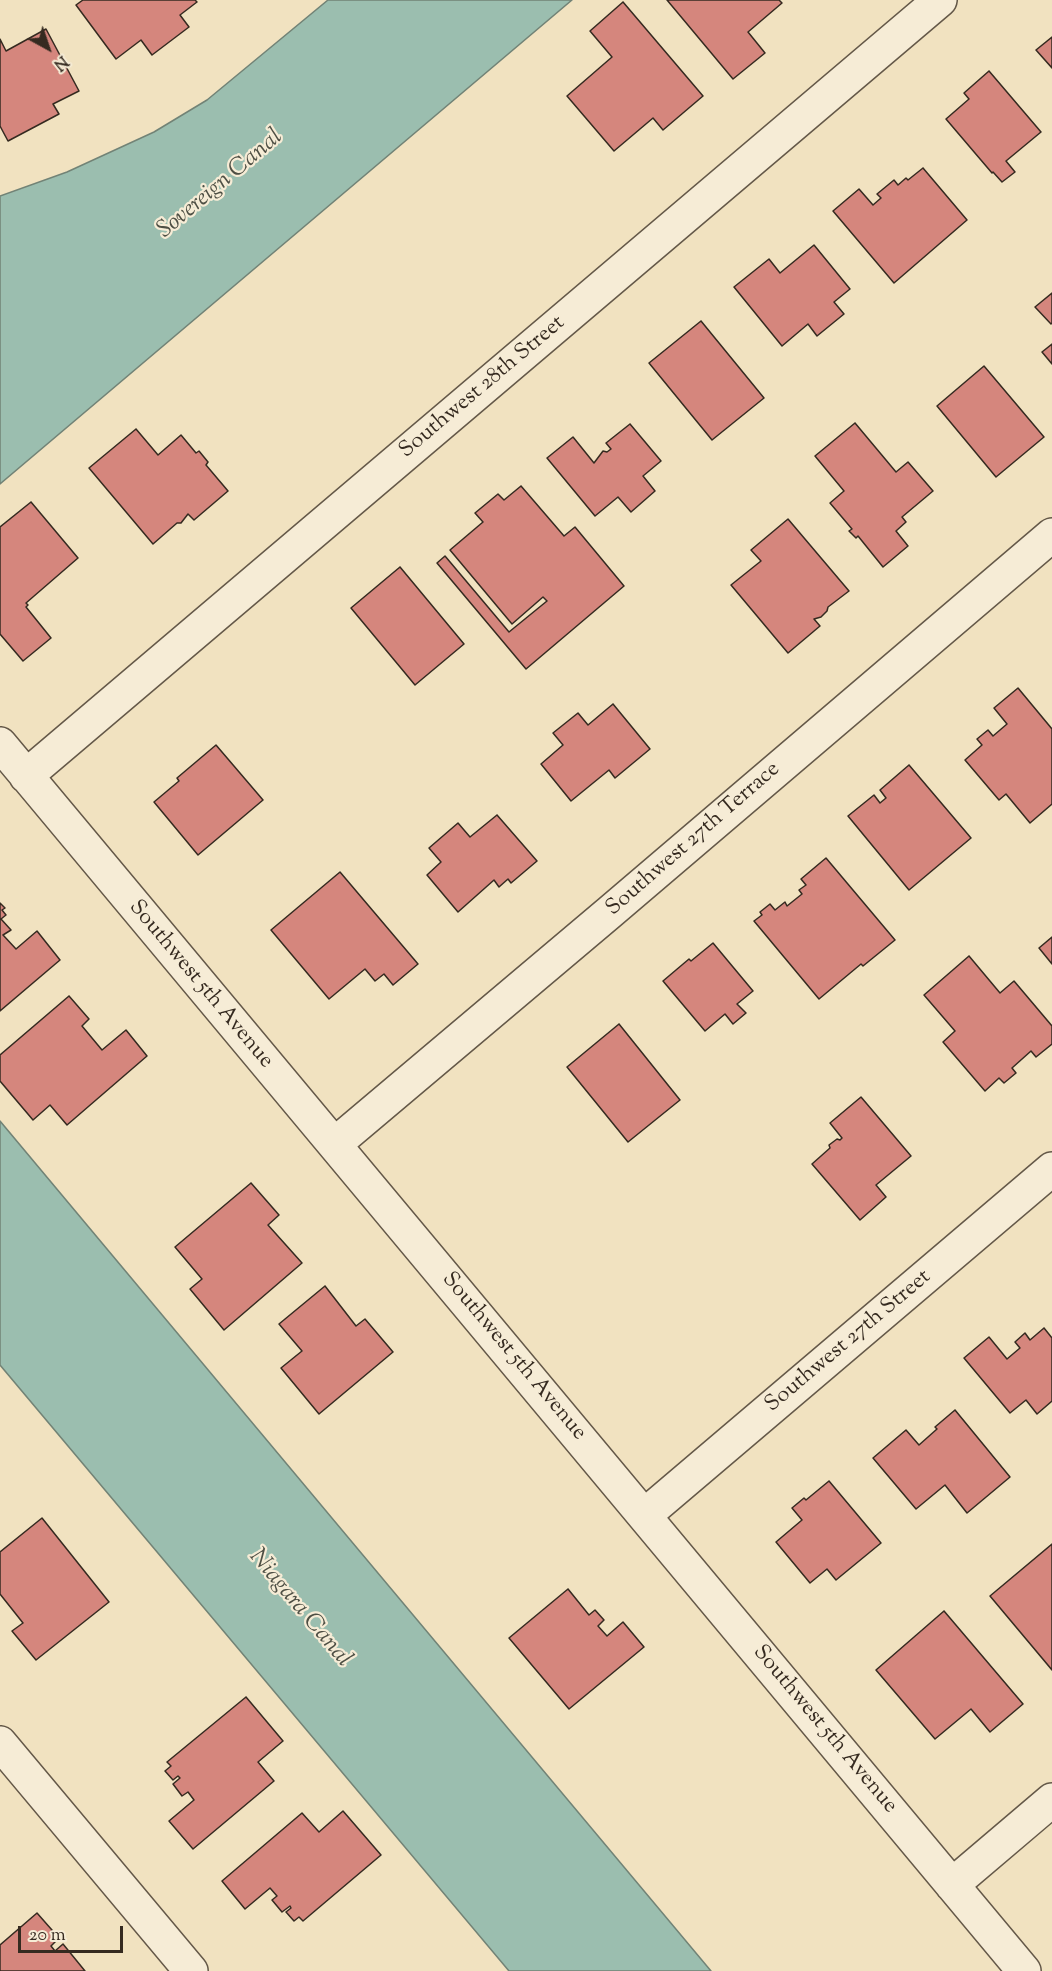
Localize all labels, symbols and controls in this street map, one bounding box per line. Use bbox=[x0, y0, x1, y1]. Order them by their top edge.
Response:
north arrow bbox=[18, 18, 78, 78]
text: N bbox=[48, 49, 72, 75]
water label: Sovereign Canal bbox=[152, 124, 290, 246]
street label: Southwest 28th Street bbox=[395, 311, 571, 465]
street label: Southwest 27th Terrace bbox=[602, 757, 786, 923]
street label: Southwest 5th Avenue bbox=[122, 896, 278, 1074]
street label: Southwest 27th Street bbox=[761, 1265, 937, 1419]
street label: Southwest 5th Avenue bbox=[435, 1268, 591, 1446]
water label: Niagara Canal bbox=[241, 1544, 357, 1674]
street label: Southwest 5th Avenue bbox=[746, 1641, 902, 1819]
scale bar bbox=[21, 1914, 126, 1952]
text: 20 m bbox=[29, 1923, 66, 1949]

